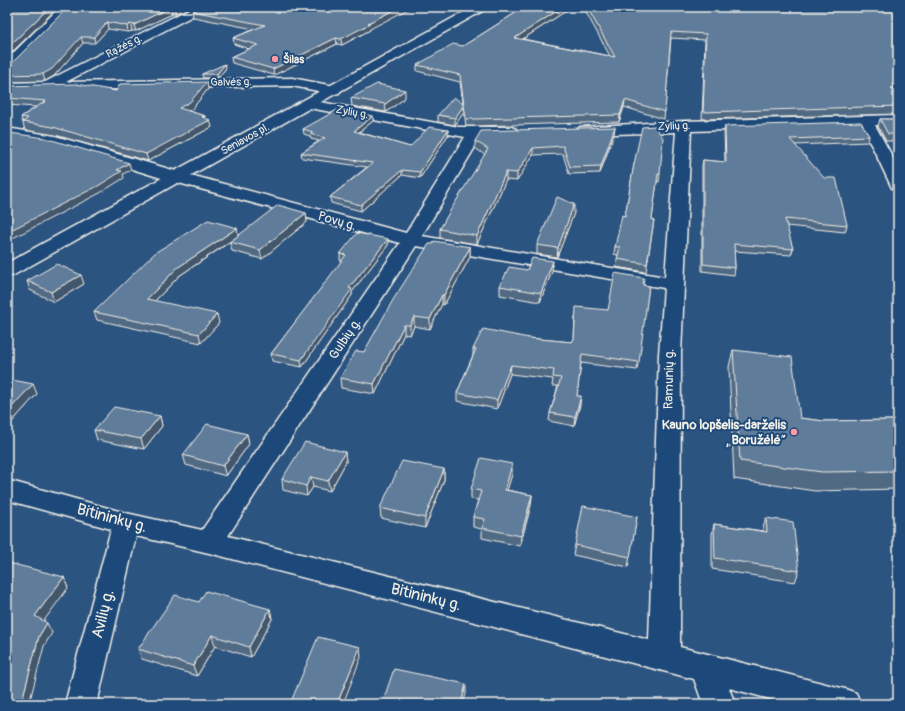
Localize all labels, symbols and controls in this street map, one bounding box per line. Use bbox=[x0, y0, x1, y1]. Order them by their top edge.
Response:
street label: Rąžės g. bbox=[104, 31, 144, 61]
place label: Šilas bbox=[283, 52, 304, 66]
marker: Šilas bbox=[270, 54, 280, 64]
street label: Galvės g. bbox=[210, 75, 252, 89]
street label: Zylių g. bbox=[335, 103, 369, 121]
street label: Zylių g. bbox=[657, 119, 691, 133]
street label: Seniavos pl. bbox=[219, 120, 271, 158]
street label: Povų g. bbox=[316, 208, 358, 234]
street label: Gulbių g. bbox=[326, 316, 364, 362]
street label: Ramunių g. bbox=[660, 349, 678, 409]
place label: Kauno lopšelis-darželis „Boružėlė“ bbox=[662, 417, 786, 448]
marker: Kauno lopšelis-darželis „Boružėlė“ bbox=[789, 427, 799, 437]
street label: Bitininkų g. bbox=[75, 499, 149, 537]
street label: Bitininkų g. bbox=[389, 579, 463, 615]
street label: Avilių g. bbox=[87, 588, 119, 640]

